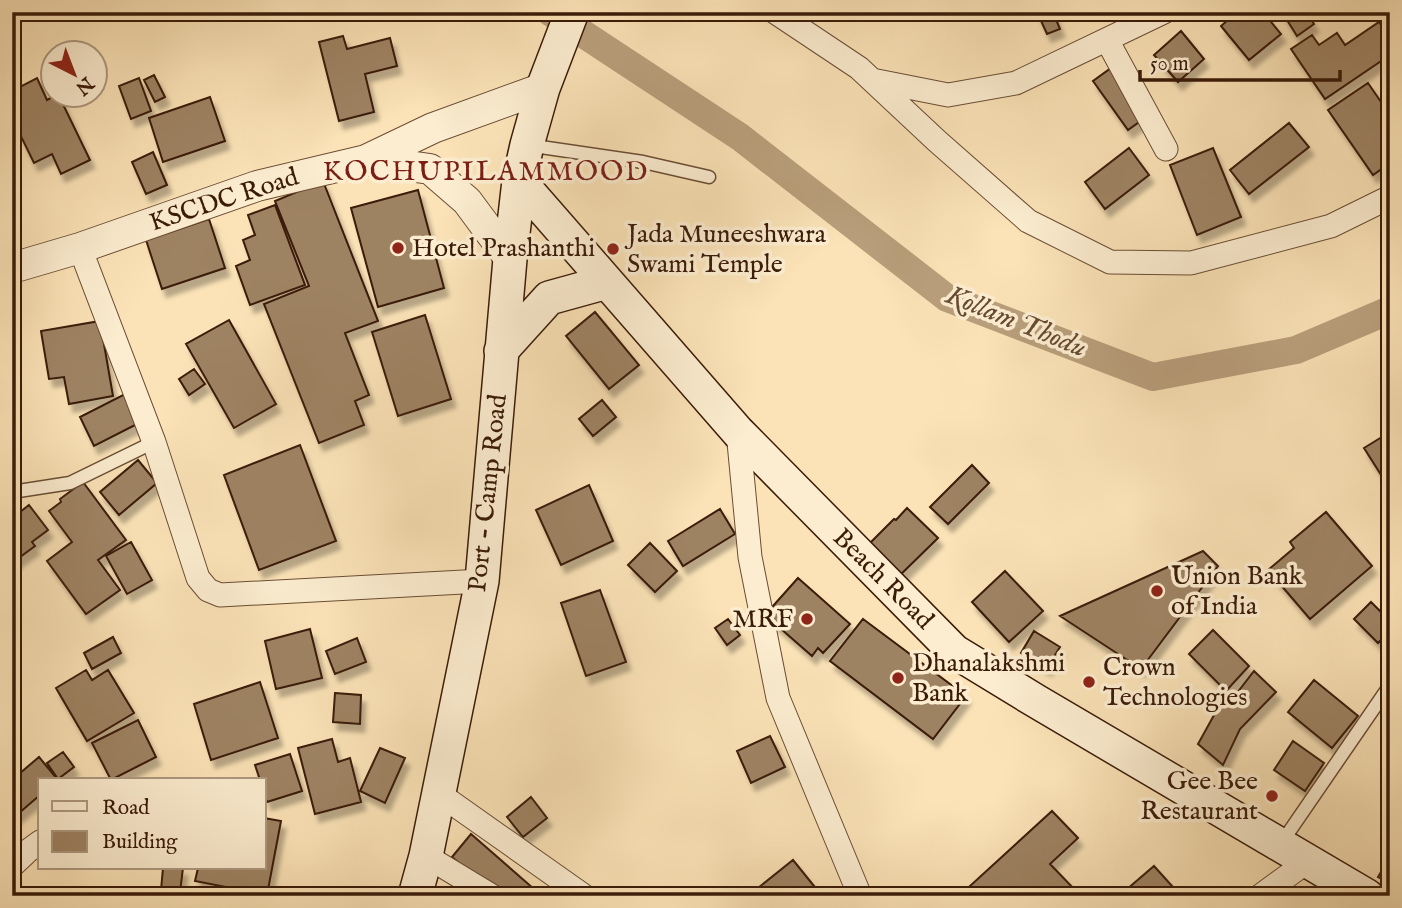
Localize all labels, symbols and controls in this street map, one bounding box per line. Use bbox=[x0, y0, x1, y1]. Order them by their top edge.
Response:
north arrow bbox=[38, 38, 108, 108]
scale bar bbox=[1140, 38, 1339, 82]
text: 50 m bbox=[1150, 51, 1189, 78]
text: N bbox=[69, 70, 99, 100]
district label: KOCHUPILAMMOOD bbox=[323, 155, 649, 190]
street label: KSCDC Road bbox=[145, 160, 303, 240]
place label: Jada Muneeshwara Swami Temple bbox=[624, 218, 827, 281]
place label: Hotel Prashanthi bbox=[412, 232, 595, 265]
marker: Hotel Prashanthi bbox=[390, 240, 406, 256]
marker: Jada Muneeshwara Swami Temple bbox=[605, 241, 621, 257]
water label: Kollam Thodu bbox=[940, 278, 1091, 366]
street label: Port - Camp Road bbox=[461, 392, 515, 594]
street label: Beach Road bbox=[825, 521, 941, 637]
place label: Union Bank of India bbox=[1171, 560, 1304, 623]
marker: Union Bank of India bbox=[1149, 583, 1165, 599]
place label: MRF bbox=[732, 603, 793, 636]
marker: MRF bbox=[799, 611, 815, 627]
place label: Dhanalakshmi Bank bbox=[912, 647, 1065, 710]
place label: Crown Technologies bbox=[1103, 651, 1247, 714]
marker: Dhanalakshmi Bank bbox=[890, 670, 906, 686]
marker: Crown Technologies bbox=[1081, 674, 1097, 690]
place label: Gee Bee Restaurant bbox=[1140, 765, 1258, 828]
legend bbox=[38, 778, 266, 870]
marker: Gee Bee Restaurant bbox=[1264, 788, 1280, 804]
text: Road bbox=[102, 795, 150, 822]
text: Building bbox=[102, 829, 178, 856]

